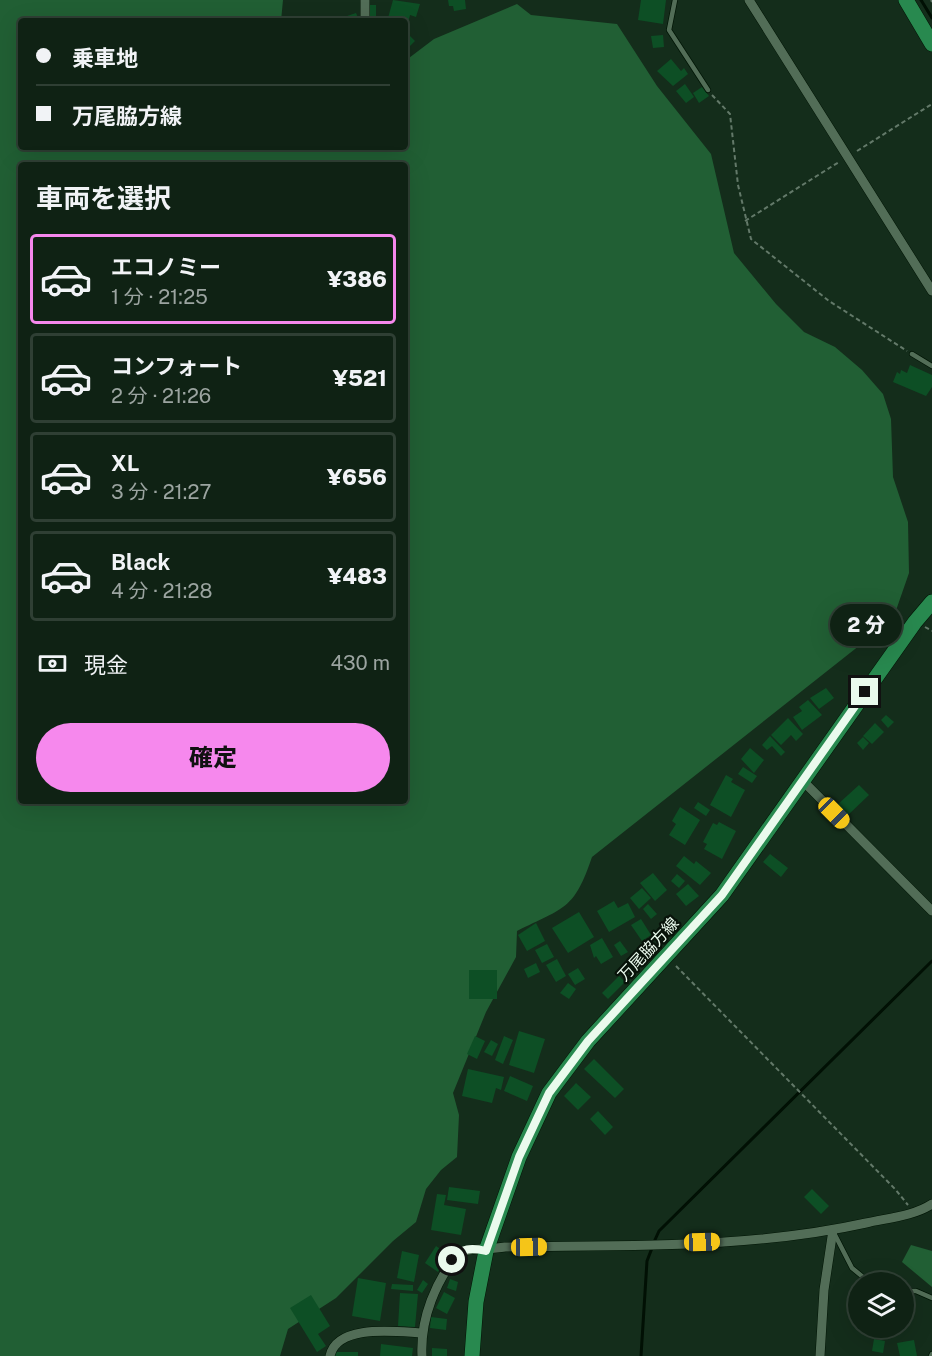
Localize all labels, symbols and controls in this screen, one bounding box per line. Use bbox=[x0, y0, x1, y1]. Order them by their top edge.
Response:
text: 乗車地 bbox=[72, 45, 138, 71]
text: 万尾脇方線 bbox=[72, 103, 182, 129]
text: 車両を選択 bbox=[36, 182, 171, 214]
icon: car bbox=[39, 252, 93, 306]
text: エコノミー bbox=[111, 254, 221, 280]
text: ¥386 bbox=[327, 266, 387, 292]
text: 1 分 · 21:25 bbox=[111, 285, 208, 309]
icon: car bbox=[39, 351, 93, 405]
text: コンフォート bbox=[111, 353, 242, 379]
text: ¥521 bbox=[333, 365, 387, 391]
text: 2 分 · 21:26 bbox=[111, 384, 211, 408]
icon: car bbox=[39, 450, 93, 504]
text: XL bbox=[111, 450, 139, 476]
text: ¥656 bbox=[327, 464, 387, 490]
text: 3 分 · 21:27 bbox=[111, 480, 212, 504]
icon: car bbox=[39, 549, 93, 603]
text: Black bbox=[111, 549, 170, 575]
text: ¥483 bbox=[327, 563, 387, 589]
text: 4 分 · 21:28 bbox=[111, 579, 212, 603]
callout: 2 分 bbox=[829, 605, 901, 647]
text: 2 分 bbox=[847, 613, 885, 637]
icon: cash bbox=[36, 647, 69, 680]
text: 430 m bbox=[331, 651, 390, 675]
text: 現金 bbox=[84, 652, 128, 678]
route end bbox=[851, 678, 878, 705]
button: 確定 bbox=[36, 723, 390, 792]
car bbox=[815, 794, 853, 832]
street label: 万尾脇方線 bbox=[614, 914, 683, 985]
car bbox=[684, 1232, 720, 1252]
car bbox=[511, 1238, 547, 1256]
route start bbox=[438, 1246, 465, 1273]
map controls bbox=[848, 1272, 914, 1338]
button: layers bbox=[848, 1272, 914, 1338]

